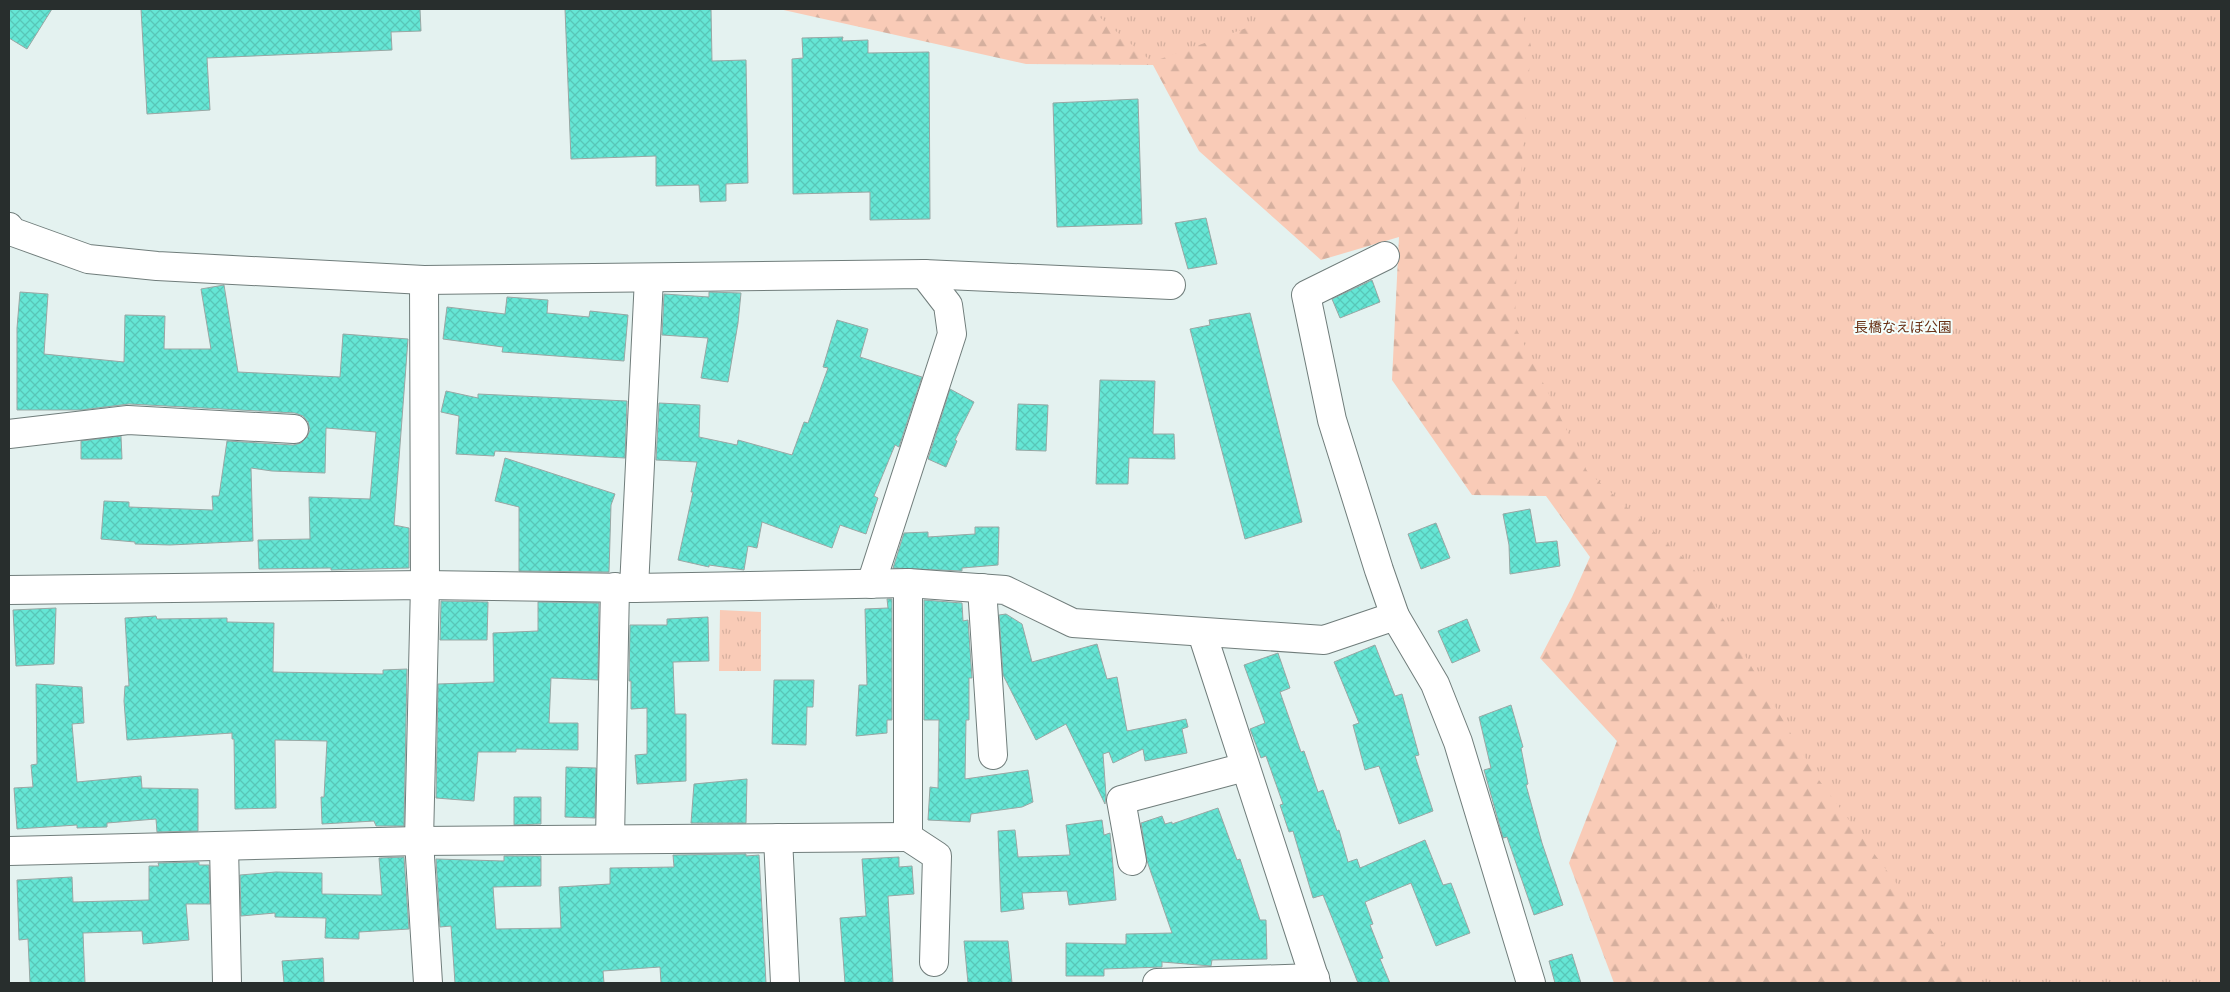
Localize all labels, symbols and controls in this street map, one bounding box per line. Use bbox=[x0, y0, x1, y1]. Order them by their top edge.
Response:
park label: 長橋なえぼ公園 bbox=[1854, 319, 1952, 335]

